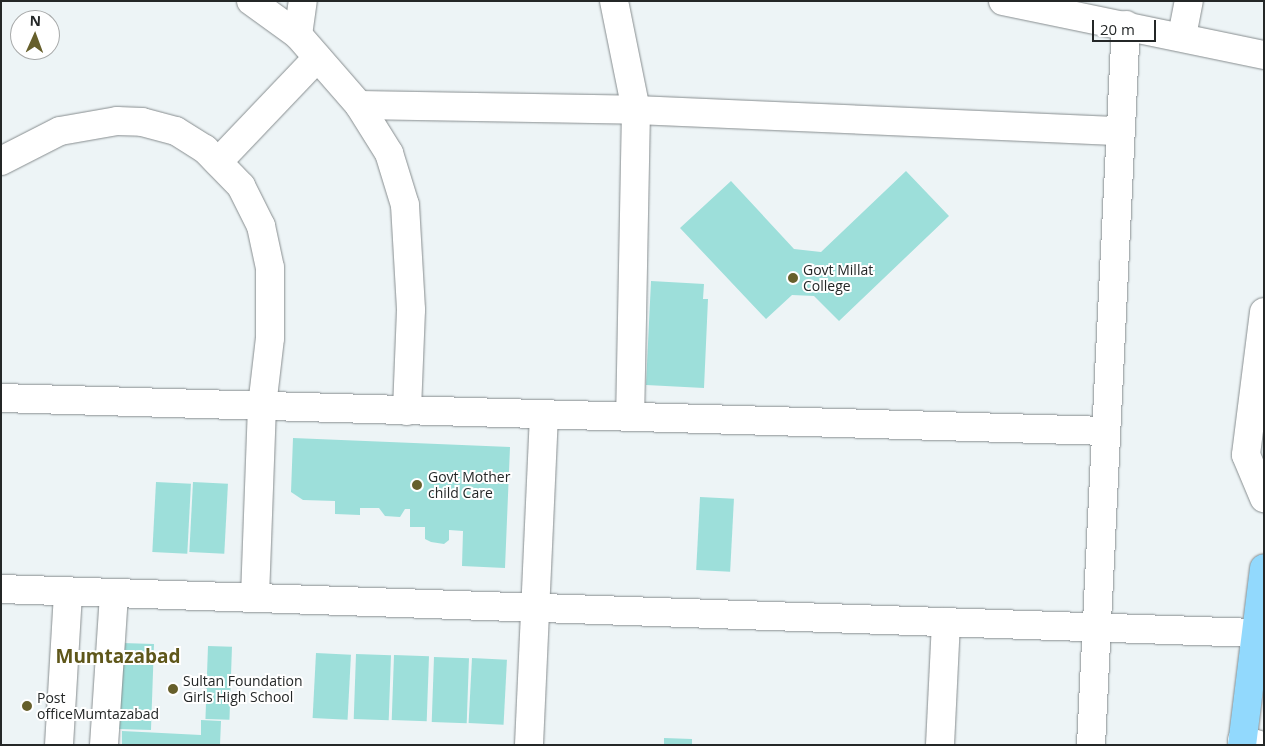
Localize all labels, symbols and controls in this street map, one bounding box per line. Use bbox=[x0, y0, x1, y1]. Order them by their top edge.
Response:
north arrow bbox=[10, 10, 60, 60]
scale bar bbox=[1095, 10, 1159, 42]
text: N bbox=[29, 11, 42, 30]
text: 20 m bbox=[1100, 19, 1135, 39]
place label: Govt Millat College bbox=[803, 262, 873, 294]
marker: Govt Millat College bbox=[787, 272, 799, 284]
place label: Govt Mother child Care bbox=[428, 469, 510, 502]
marker: Govt Mother child Care bbox=[410, 478, 424, 492]
district label: Mumtazabad bbox=[55, 646, 181, 668]
place label: Sultan Foundation Girls High School bbox=[183, 673, 302, 706]
marker: Sultan Foundation Girls High School bbox=[167, 683, 179, 695]
place label: Post officeMumtazabad bbox=[37, 690, 159, 722]
marker: Post officeMumtazabad bbox=[21, 700, 33, 712]

